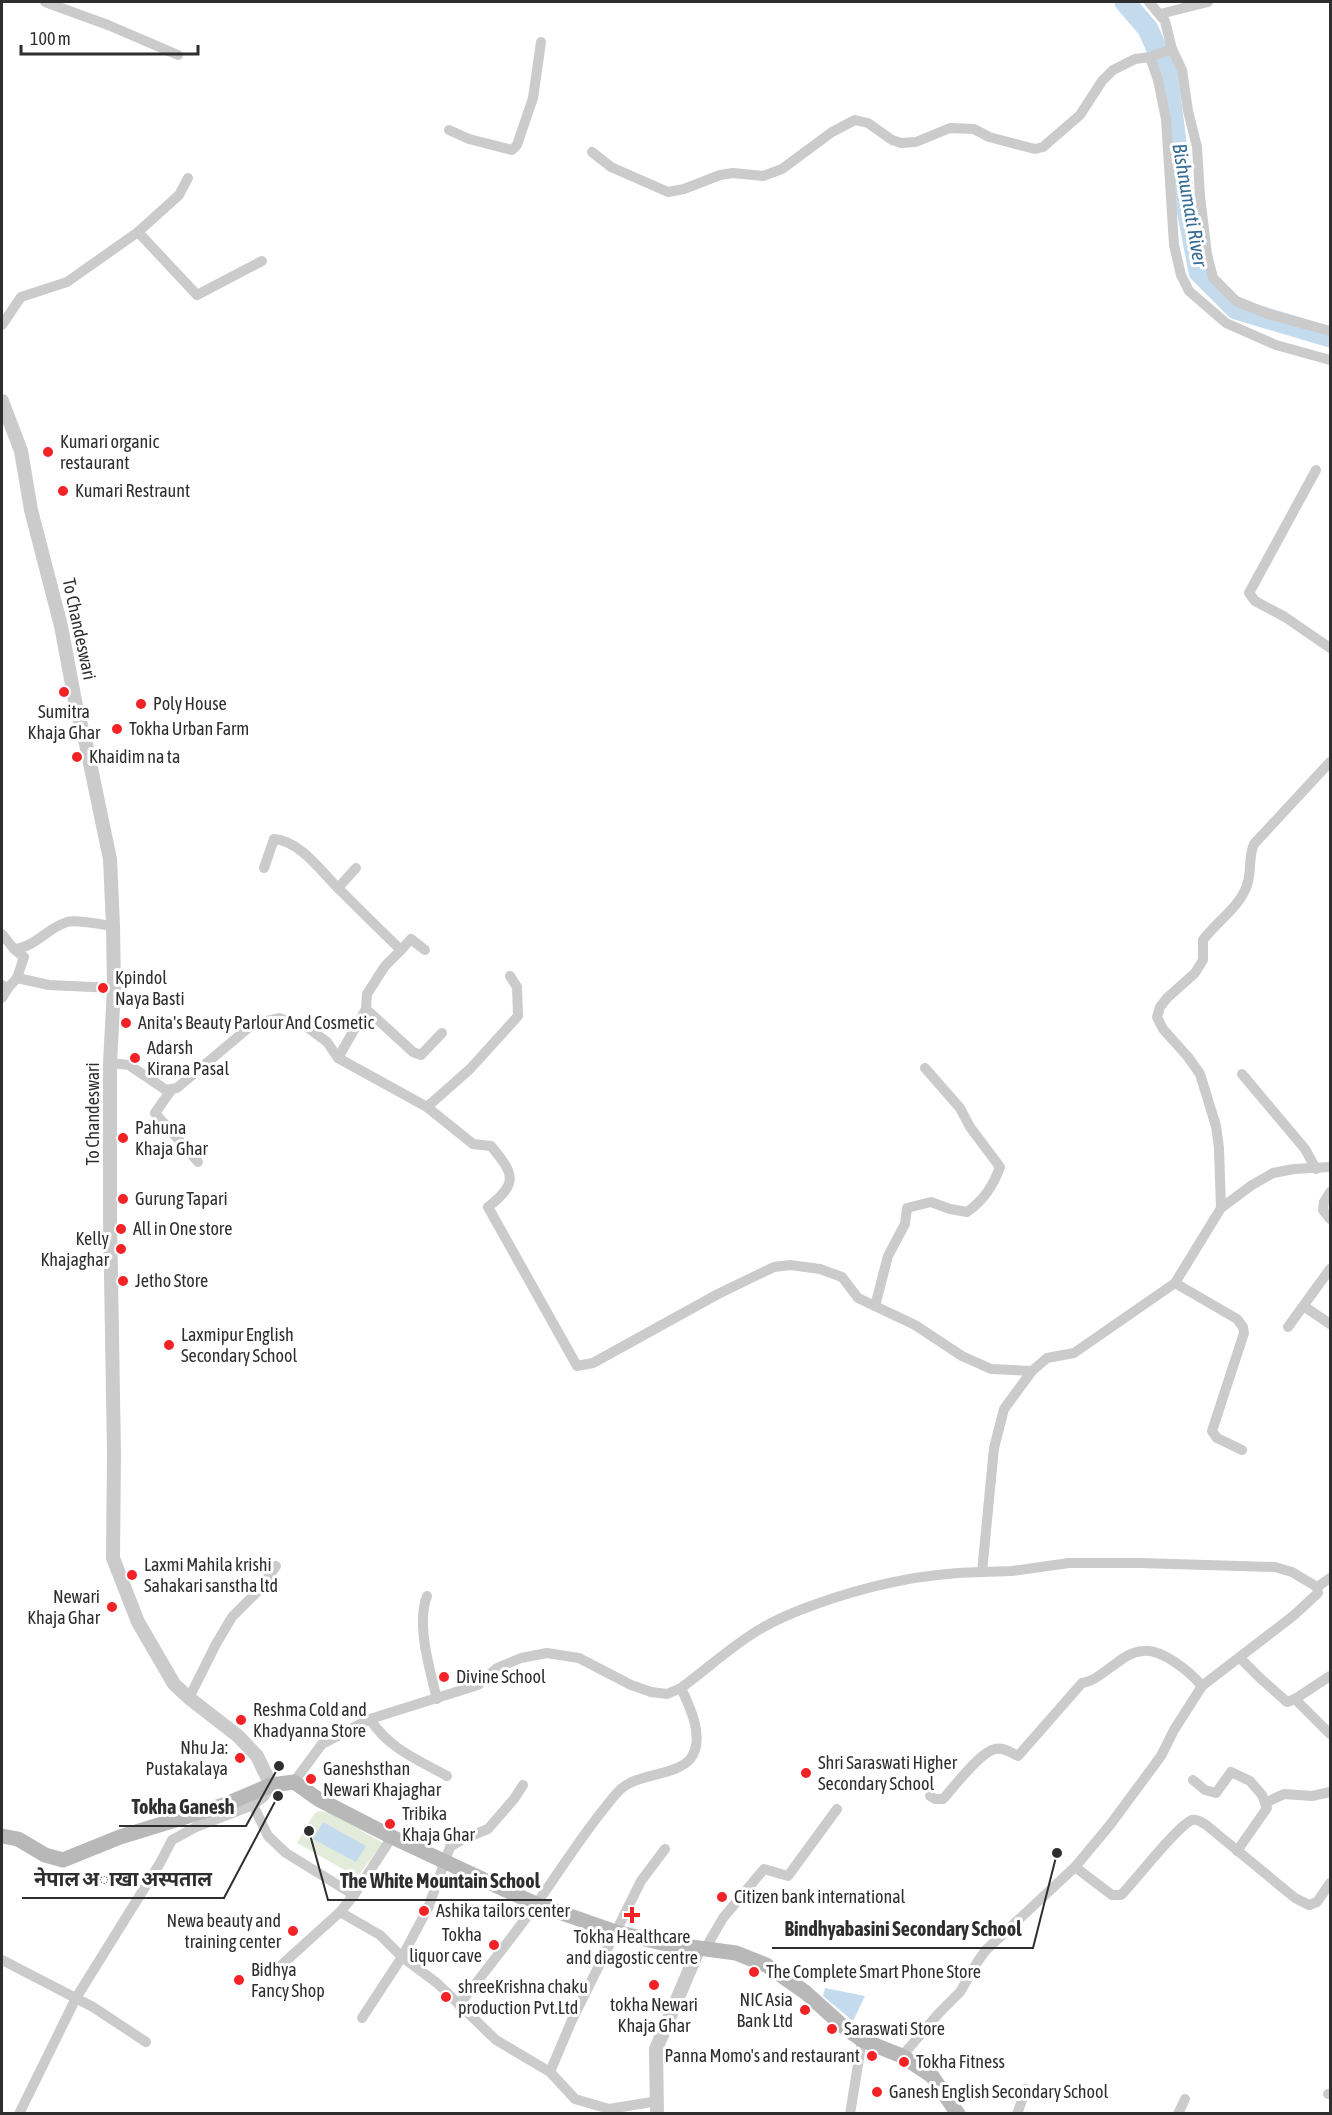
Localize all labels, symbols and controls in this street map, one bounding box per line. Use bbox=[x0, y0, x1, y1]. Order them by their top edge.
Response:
scale bar bbox=[21, 18, 198, 56]
text: 100 m bbox=[30, 28, 71, 49]
water label: Bishnumati River bbox=[1168, 142, 1213, 269]
place label: Kumari organic restaurant bbox=[60, 431, 159, 473]
marker: Kumari organic restaurant bbox=[41, 445, 55, 459]
place label: Kumari Restraunt bbox=[75, 480, 190, 501]
marker: Kumari Restraunt bbox=[56, 484, 70, 498]
street label: To Chandeswari bbox=[58, 576, 100, 682]
marker: Sumitra Khaja Ghar bbox=[57, 685, 71, 699]
place label: Poly House bbox=[153, 693, 227, 714]
marker: Poly House bbox=[134, 697, 148, 711]
place label: Sumitra Khaja Ghar bbox=[28, 701, 101, 743]
place label: Tokha Urban Farm bbox=[129, 718, 249, 739]
marker: Tokha Urban Farm bbox=[110, 722, 124, 736]
place label: Khaidim na ta bbox=[89, 746, 180, 767]
marker: Khaidim na ta bbox=[70, 750, 84, 764]
place label: Kpindol Naya Basti bbox=[115, 967, 185, 1009]
marker: Kpindol Naya Basti bbox=[96, 981, 110, 995]
place label: Anita's Beauty Parlour And Cosmetic bbox=[138, 1012, 374, 1033]
marker: Anita's Beauty Parlour And Cosmetic bbox=[119, 1016, 133, 1030]
place label: Adarsh Kirana Pasal bbox=[147, 1037, 229, 1079]
marker: Adarsh Kirana Pasal bbox=[128, 1051, 142, 1065]
street label: To Chandeswari bbox=[82, 1062, 103, 1166]
place label: Pahuna Khaja Ghar bbox=[135, 1117, 209, 1159]
marker: Pahuna Khaja Ghar bbox=[116, 1131, 130, 1145]
place label: Gurung Tapari bbox=[135, 1188, 228, 1209]
marker: Gurung Tapari bbox=[116, 1192, 130, 1206]
place label: All in One store bbox=[133, 1218, 232, 1239]
marker: All in One store bbox=[114, 1222, 128, 1236]
place label: Kelly Khajaghar bbox=[40, 1228, 110, 1270]
marker: Kelly Khajaghar bbox=[114, 1242, 128, 1256]
place label: Jetho Store bbox=[135, 1270, 208, 1291]
marker: Jetho Store bbox=[116, 1274, 130, 1288]
place label: Laxmipur English Secondary School bbox=[181, 1324, 297, 1366]
marker: Laxmipur English Secondary School bbox=[162, 1338, 176, 1352]
place label: Laxmi Mahila krishi Sahakari sanstha ltd bbox=[144, 1554, 278, 1596]
marker: Laxmi Mahila krishi Sahakari sanstha ltd bbox=[125, 1568, 139, 1582]
place label: Newari Khaja Ghar bbox=[27, 1586, 101, 1628]
marker: Newari Khaja Ghar bbox=[105, 1600, 119, 1614]
place label: Divine School bbox=[456, 1666, 546, 1687]
marker: Divine School bbox=[437, 1670, 451, 1684]
place label: Reshma Cold and Khadyanna Store bbox=[253, 1699, 367, 1741]
marker: Reshma Cold and Khadyanna Store bbox=[234, 1713, 248, 1727]
place label: Nhu Ja: Pustakalaya bbox=[146, 1737, 228, 1779]
marker: Nhu Ja: Pustakalaya bbox=[233, 1751, 247, 1765]
place label: Shri Saraswati Higher Secondary School bbox=[818, 1752, 958, 1794]
place label: Ganeshsthan Newari Khajaghar bbox=[323, 1758, 442, 1800]
marker: Shri Saraswati Higher Secondary School bbox=[799, 1766, 813, 1780]
marker: Ganeshsthan Newari Khajaghar bbox=[304, 1772, 318, 1786]
callout: Tokha Ganesh bbox=[119, 1788, 246, 1826]
text: Tokha Ganesh bbox=[132, 1795, 234, 1818]
place label: Tribika Khaja Ghar bbox=[402, 1803, 476, 1845]
marker: Tribika Khaja Ghar bbox=[383, 1817, 397, 1831]
callout: नेपाल अाखा अस्पताल bbox=[22, 1860, 224, 1898]
callout: The White Mountain School bbox=[328, 1862, 552, 1900]
text: नेपाल अाखा अस्पताल bbox=[34, 1867, 213, 1890]
text: The White Mountain School bbox=[340, 1869, 541, 1892]
place label: Citizen bank international bbox=[734, 1886, 906, 1907]
marker: Citizen bank international bbox=[715, 1890, 729, 1904]
place label: Ashika tailors center bbox=[436, 1900, 570, 1921]
marker: Ashika tailors center bbox=[417, 1904, 431, 1918]
marker: Tokha Healthcare and diagostic centre bbox=[623, 1906, 641, 1924]
place label: Newa beauty and training center bbox=[167, 1910, 282, 1952]
callout: Bindhyabasini Secondary School bbox=[772, 1910, 1033, 1948]
text: Bindhyabasini Secondary School bbox=[785, 1917, 1022, 1940]
marker: Newa beauty and training center bbox=[286, 1924, 300, 1938]
place label: Tokha liquor cave bbox=[409, 1924, 482, 1966]
place label: Tokha Healthcare and diagostic centre bbox=[566, 1926, 698, 1968]
marker: Tokha liquor cave bbox=[487, 1938, 501, 1952]
place label: Bidhya Fancy Shop bbox=[251, 1959, 325, 2001]
place label: The Complete Smart Phone Store bbox=[766, 1961, 981, 1982]
marker: The Complete Smart Phone Store bbox=[747, 1965, 761, 1979]
marker: Bidhya Fancy Shop bbox=[232, 1973, 246, 1987]
place label: shreeKrishna chaku production Pvt.Ltd bbox=[458, 1976, 588, 2018]
marker: tokha Newari Khaja Ghar bbox=[647, 1978, 661, 1992]
place label: NIC Asia Bank Ltd bbox=[736, 1989, 793, 2031]
marker: shreeKrishna chaku production Pvt.Ltd bbox=[439, 1990, 453, 2004]
place label: tokha Newari Khaja Ghar bbox=[610, 1994, 698, 2036]
marker: NIC Asia Bank Ltd bbox=[798, 2003, 812, 2017]
place label: Saraswati Store bbox=[844, 2018, 945, 2039]
marker: Saraswati Store bbox=[825, 2022, 839, 2036]
place label: Panna Momo's and restaurant bbox=[664, 2045, 860, 2066]
marker: Panna Momo's and restaurant bbox=[865, 2049, 879, 2063]
place label: Tokha Fitness bbox=[916, 2051, 1005, 2072]
marker: Tokha Fitness bbox=[897, 2055, 911, 2069]
place label: Ganesh English Secondary School bbox=[889, 2081, 1108, 2102]
marker: Ganesh English Secondary School bbox=[870, 2085, 884, 2099]

